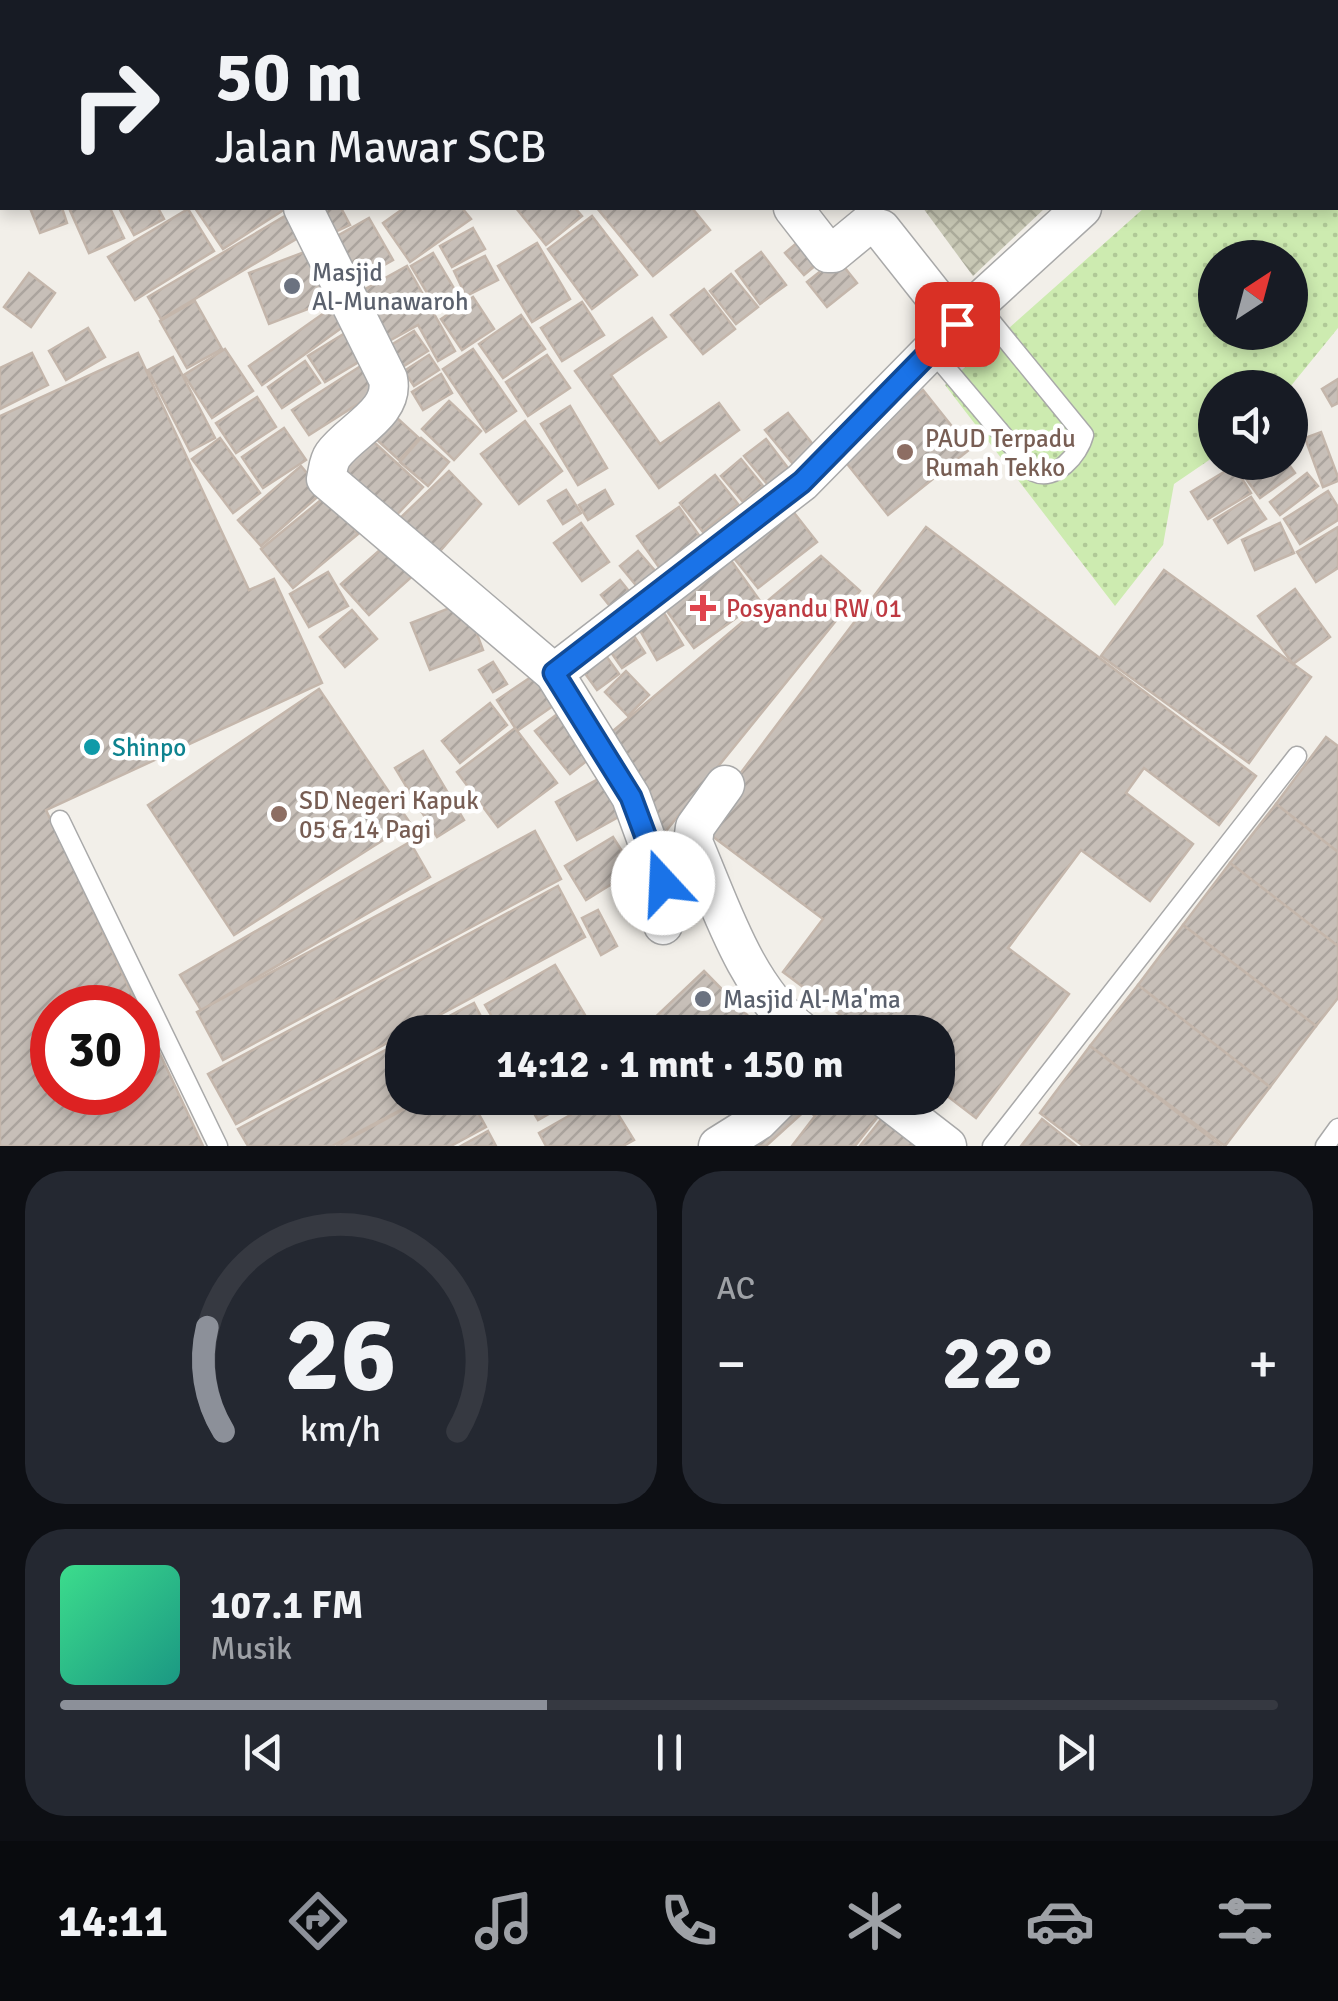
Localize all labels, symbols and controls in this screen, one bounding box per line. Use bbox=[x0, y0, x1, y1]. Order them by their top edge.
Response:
text: 50 m bbox=[215, 34, 363, 120]
icon: right bbox=[50, 40, 180, 170]
text: Jalan Mawar SCB bbox=[215, 120, 547, 175]
north arrow bbox=[1198, 240, 1308, 350]
map controls bbox=[1198, 240, 1308, 480]
place label: Masjid Al-Munawaroh bbox=[312, 257, 469, 317]
marker: Masjid Al-Munawaroh bbox=[281, 275, 303, 297]
pin bbox=[915, 282, 1000, 367]
icon: arrive bbox=[930, 297, 985, 352]
button: sound bbox=[1198, 370, 1308, 480]
place label: PAUD Terpadu Rumah Tekko bbox=[925, 423, 1076, 483]
marker: PAUD Terpadu Rumah Tekko bbox=[894, 441, 916, 463]
place label: Posyandu RW 01 bbox=[726, 593, 902, 624]
marker: Posyandu RW 01 bbox=[690, 595, 716, 621]
place label: Shinpo bbox=[112, 732, 186, 763]
marker: Shinpo bbox=[81, 736, 103, 758]
place label: SD Negeri Kapuk 05 & 14 Pagi bbox=[299, 785, 479, 845]
marker: SD Negeri Kapuk 05 & 14 Pagi bbox=[268, 803, 290, 825]
position arrow bbox=[611, 831, 715, 935]
place label: Masjid Al-Ma'ma bbox=[723, 984, 901, 1015]
speed limit sign: 30 bbox=[30, 985, 160, 1115]
marker: Masjid Al-Ma'ma bbox=[692, 988, 714, 1010]
text: 14:12 · 1 mnt · 150 m bbox=[496, 1041, 844, 1088]
text: AC bbox=[717, 1269, 755, 1308]
text: 26 bbox=[285, 1291, 397, 1419]
text: 22° bbox=[942, 1317, 1053, 1410]
text: − bbox=[717, 1330, 746, 1398]
text: + bbox=[1248, 1330, 1278, 1398]
text: km/h bbox=[300, 1407, 381, 1451]
text: 107.1 FM bbox=[210, 1582, 363, 1629]
text: Musik bbox=[210, 1629, 292, 1668]
icon: previous bbox=[236, 1725, 291, 1780]
icon: pause bbox=[642, 1725, 697, 1780]
icon: next bbox=[1048, 1725, 1103, 1780]
icon: directions bbox=[283, 1886, 353, 1956]
icon: music bbox=[469, 1886, 539, 1956]
icon: phone bbox=[654, 1886, 724, 1956]
icon: climate bbox=[840, 1886, 910, 1956]
icon: car bbox=[1025, 1886, 1095, 1956]
icon: filters bbox=[1210, 1886, 1280, 1956]
text: 14:11 bbox=[58, 1894, 168, 1949]

